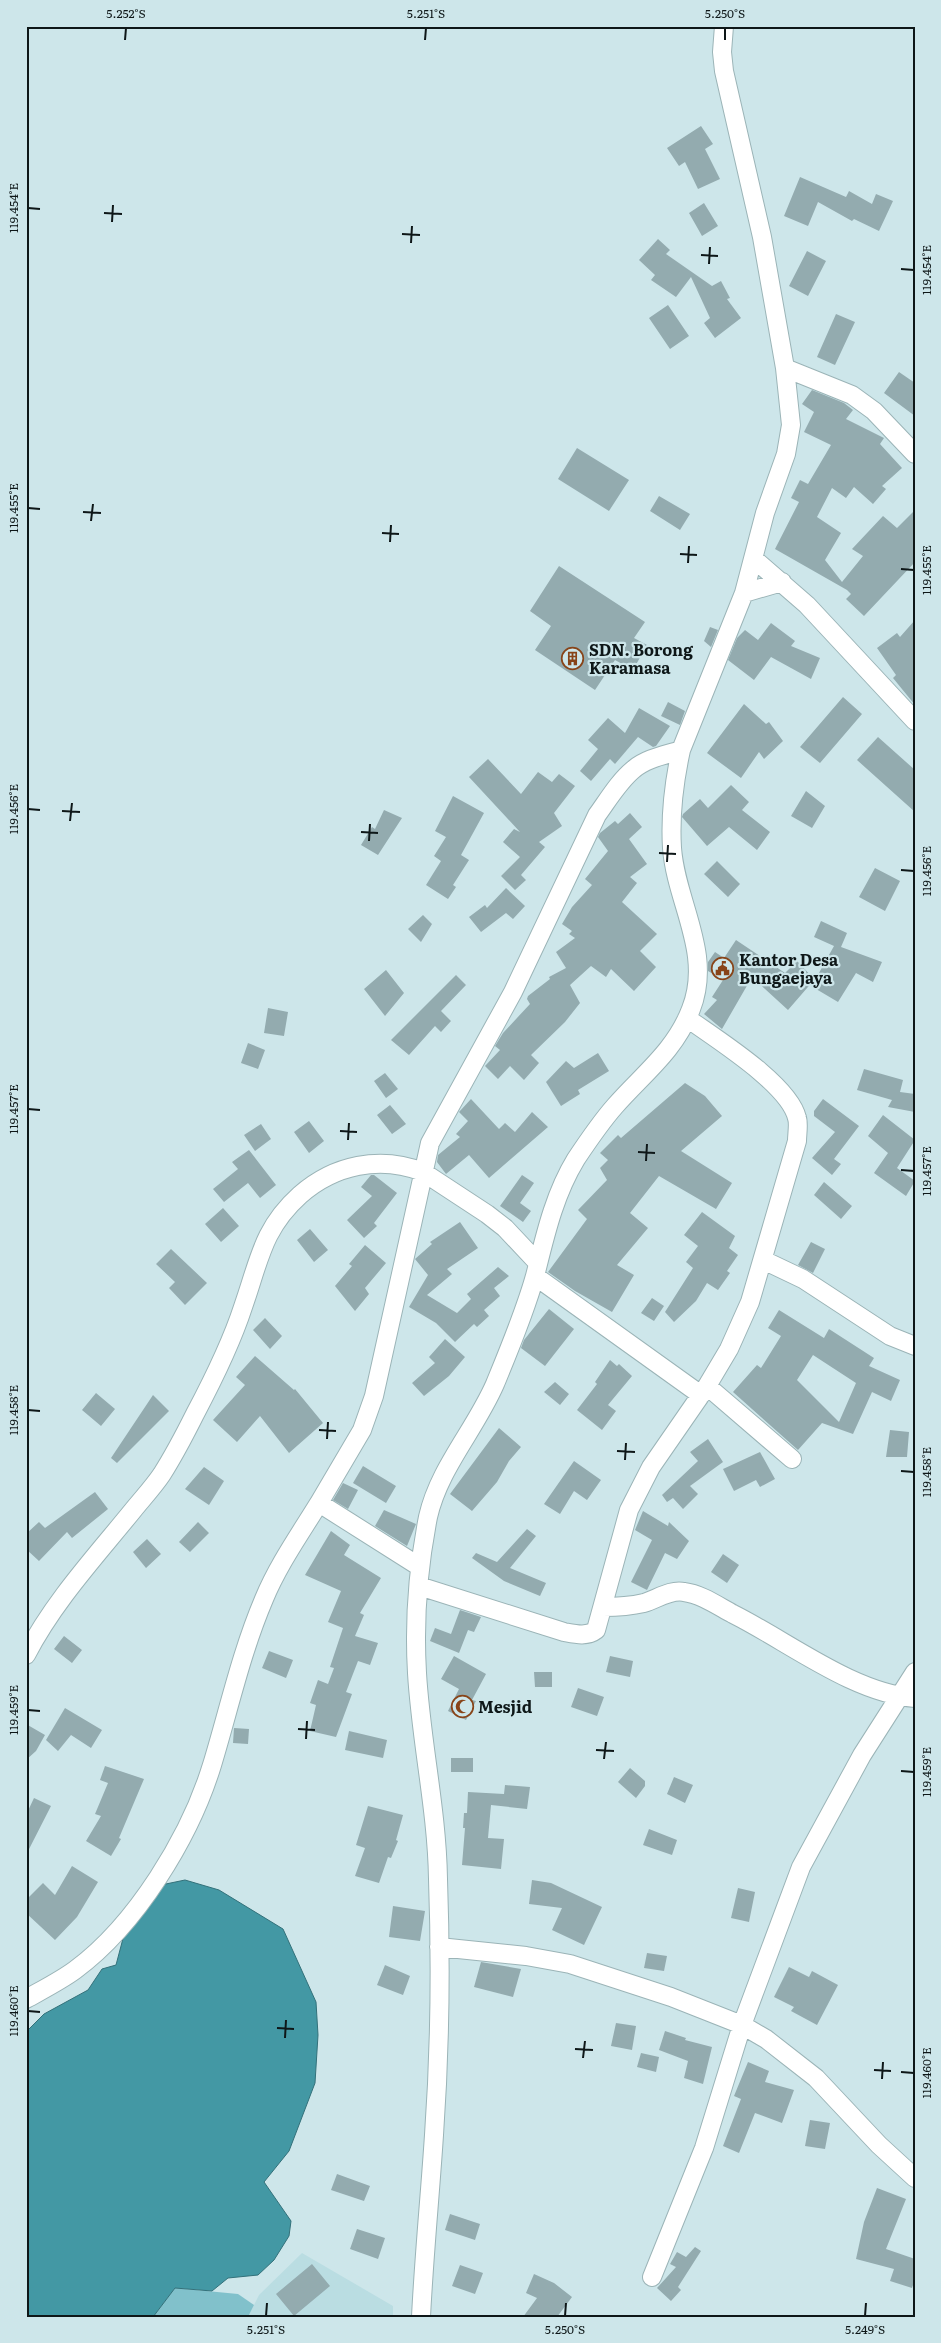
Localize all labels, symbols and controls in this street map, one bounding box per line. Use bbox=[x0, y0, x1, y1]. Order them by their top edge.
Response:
text: 5.252°S bbox=[106, 4, 146, 22]
text: 5.251°S bbox=[407, 4, 445, 22]
text: 5.250°S bbox=[705, 4, 745, 22]
text: 119.454°E bbox=[4, 183, 22, 233]
text: 119.454°E bbox=[917, 245, 935, 295]
text: 119.455°E bbox=[4, 483, 22, 533]
text: 119.455°E bbox=[917, 545, 935, 595]
place label: SDN. Borong Karamasa bbox=[589, 637, 693, 679]
building icon: SDN. Borong Karamasa bbox=[561, 646, 585, 670]
text: 119.456°E bbox=[4, 783, 22, 834]
text: 119.456°E bbox=[917, 845, 935, 896]
place label: Kantor Desa Bungaejaya bbox=[739, 947, 839, 989]
public building icon: Kantor Desa Bungaejaya bbox=[711, 956, 735, 980]
text: 119.457°E bbox=[4, 1084, 22, 1134]
text: 119.457°E bbox=[917, 1146, 935, 1196]
text: 119.458°E bbox=[4, 1384, 22, 1435]
text: 119.458°E bbox=[917, 1446, 935, 1497]
text: 119.459°E bbox=[4, 1685, 22, 1735]
mosque icon: Mesjid bbox=[450, 1694, 474, 1718]
place label: Mesjid bbox=[478, 1694, 533, 1718]
text: 119.459°E bbox=[917, 1747, 935, 1797]
text: 119.460°E bbox=[4, 1985, 22, 2037]
text: 119.460°E bbox=[917, 2047, 935, 2099]
text: 5.251°S bbox=[247, 2320, 285, 2338]
text: 5.250°S bbox=[545, 2320, 585, 2338]
text: 5.249°S bbox=[845, 2320, 885, 2338]

